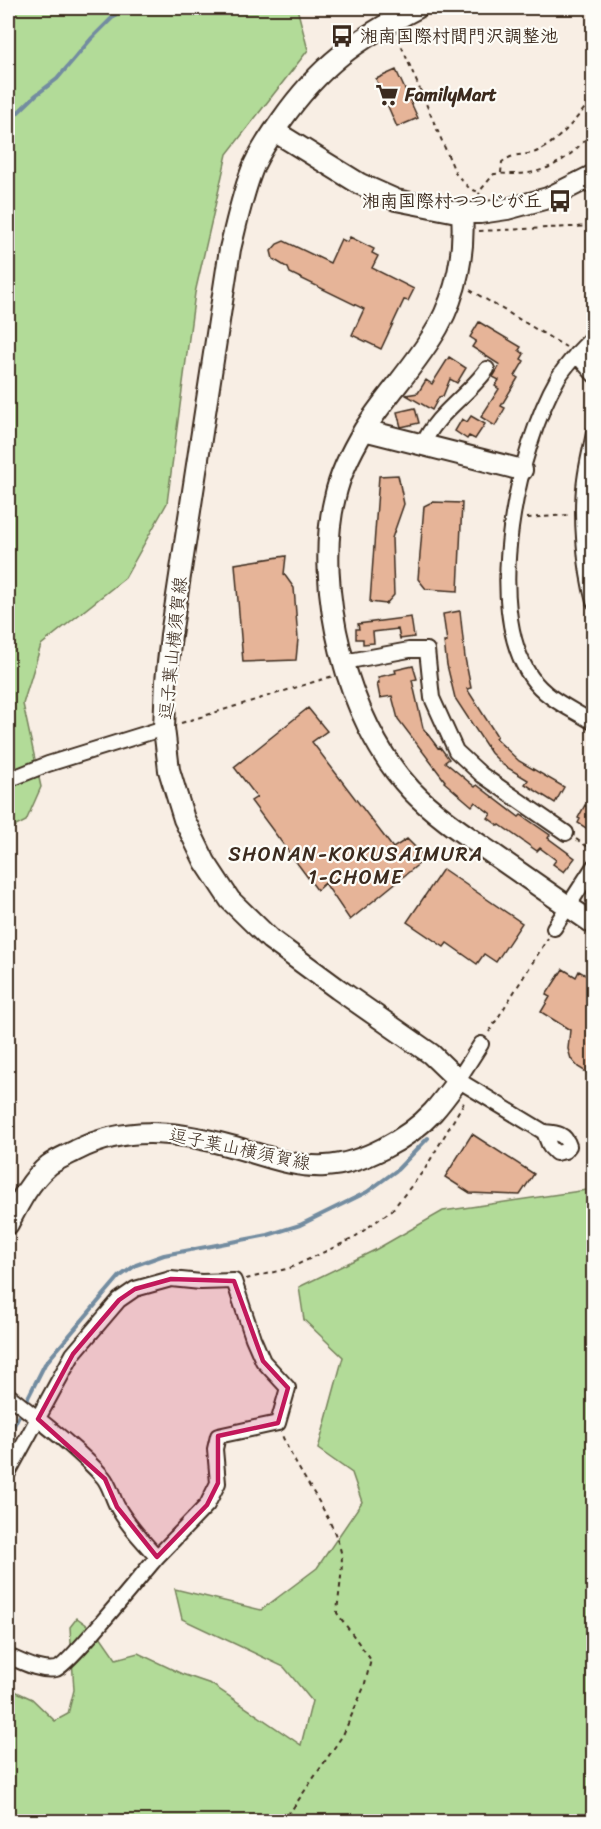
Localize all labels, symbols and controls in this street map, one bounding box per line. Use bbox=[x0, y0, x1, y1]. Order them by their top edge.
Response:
place label: 湘南国際村間門沢調整池 bbox=[360, 20, 558, 52]
bus stop icon: 湘南国際村間門沢調整池 bbox=[329, 23, 355, 49]
place label: FamilyMart bbox=[404, 79, 497, 111]
supermarket icon: FamilyMart bbox=[374, 82, 400, 108]
place label: 湘南国際村つつじが丘 bbox=[362, 185, 542, 217]
bus stop icon: 湘南国際村つつじが丘 bbox=[547, 188, 573, 214]
street label: 逗子葉山横須賀線 bbox=[150, 575, 196, 721]
district label: SHONAN-KOKUSAIMURA 1-CHOME bbox=[228, 837, 484, 895]
street label: 逗子葉山横須賀線 bbox=[166, 1118, 314, 1180]

